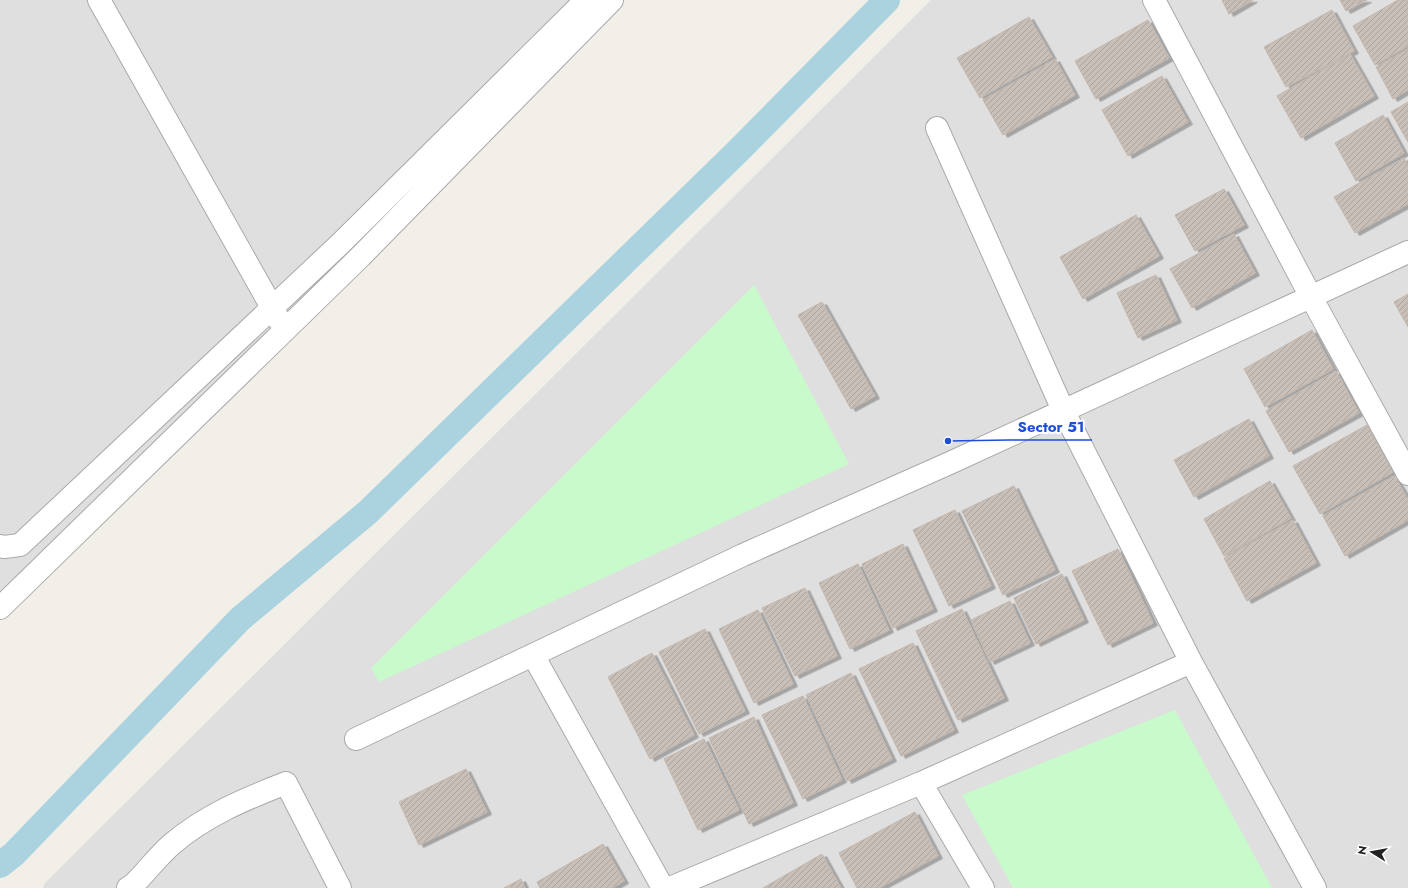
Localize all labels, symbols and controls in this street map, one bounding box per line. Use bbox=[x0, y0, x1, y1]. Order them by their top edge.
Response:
callout: Sector 51 bbox=[1009, 413, 1092, 440]
text: Sector 51 bbox=[1018, 416, 1084, 438]
north arrow bbox=[1352, 832, 1392, 872]
text: N bbox=[1353, 844, 1371, 856]

